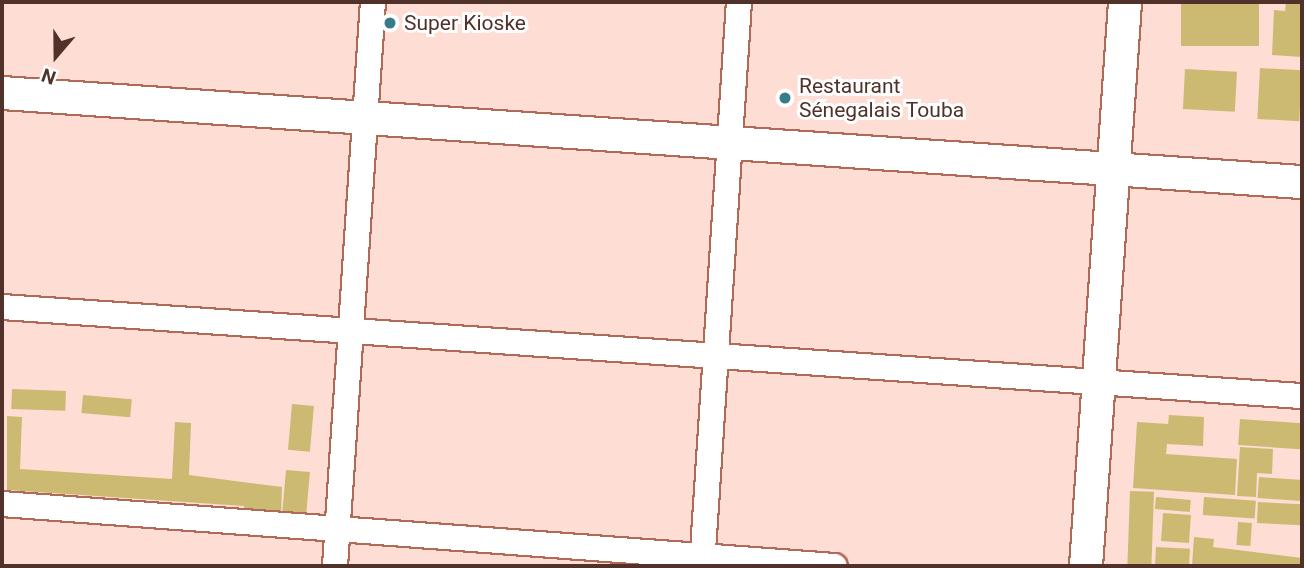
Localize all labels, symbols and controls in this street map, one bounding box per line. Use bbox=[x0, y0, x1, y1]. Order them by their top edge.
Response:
place label: Super Kioske bbox=[404, 10, 526, 36]
marker: Super Kioske bbox=[382, 15, 398, 31]
north arrow bbox=[21, 21, 91, 91]
text: N bbox=[38, 63, 59, 89]
place label: Restaurant Sénegalais Touba bbox=[799, 73, 965, 123]
marker: Restaurant Sénegalais Touba bbox=[777, 90, 793, 106]

